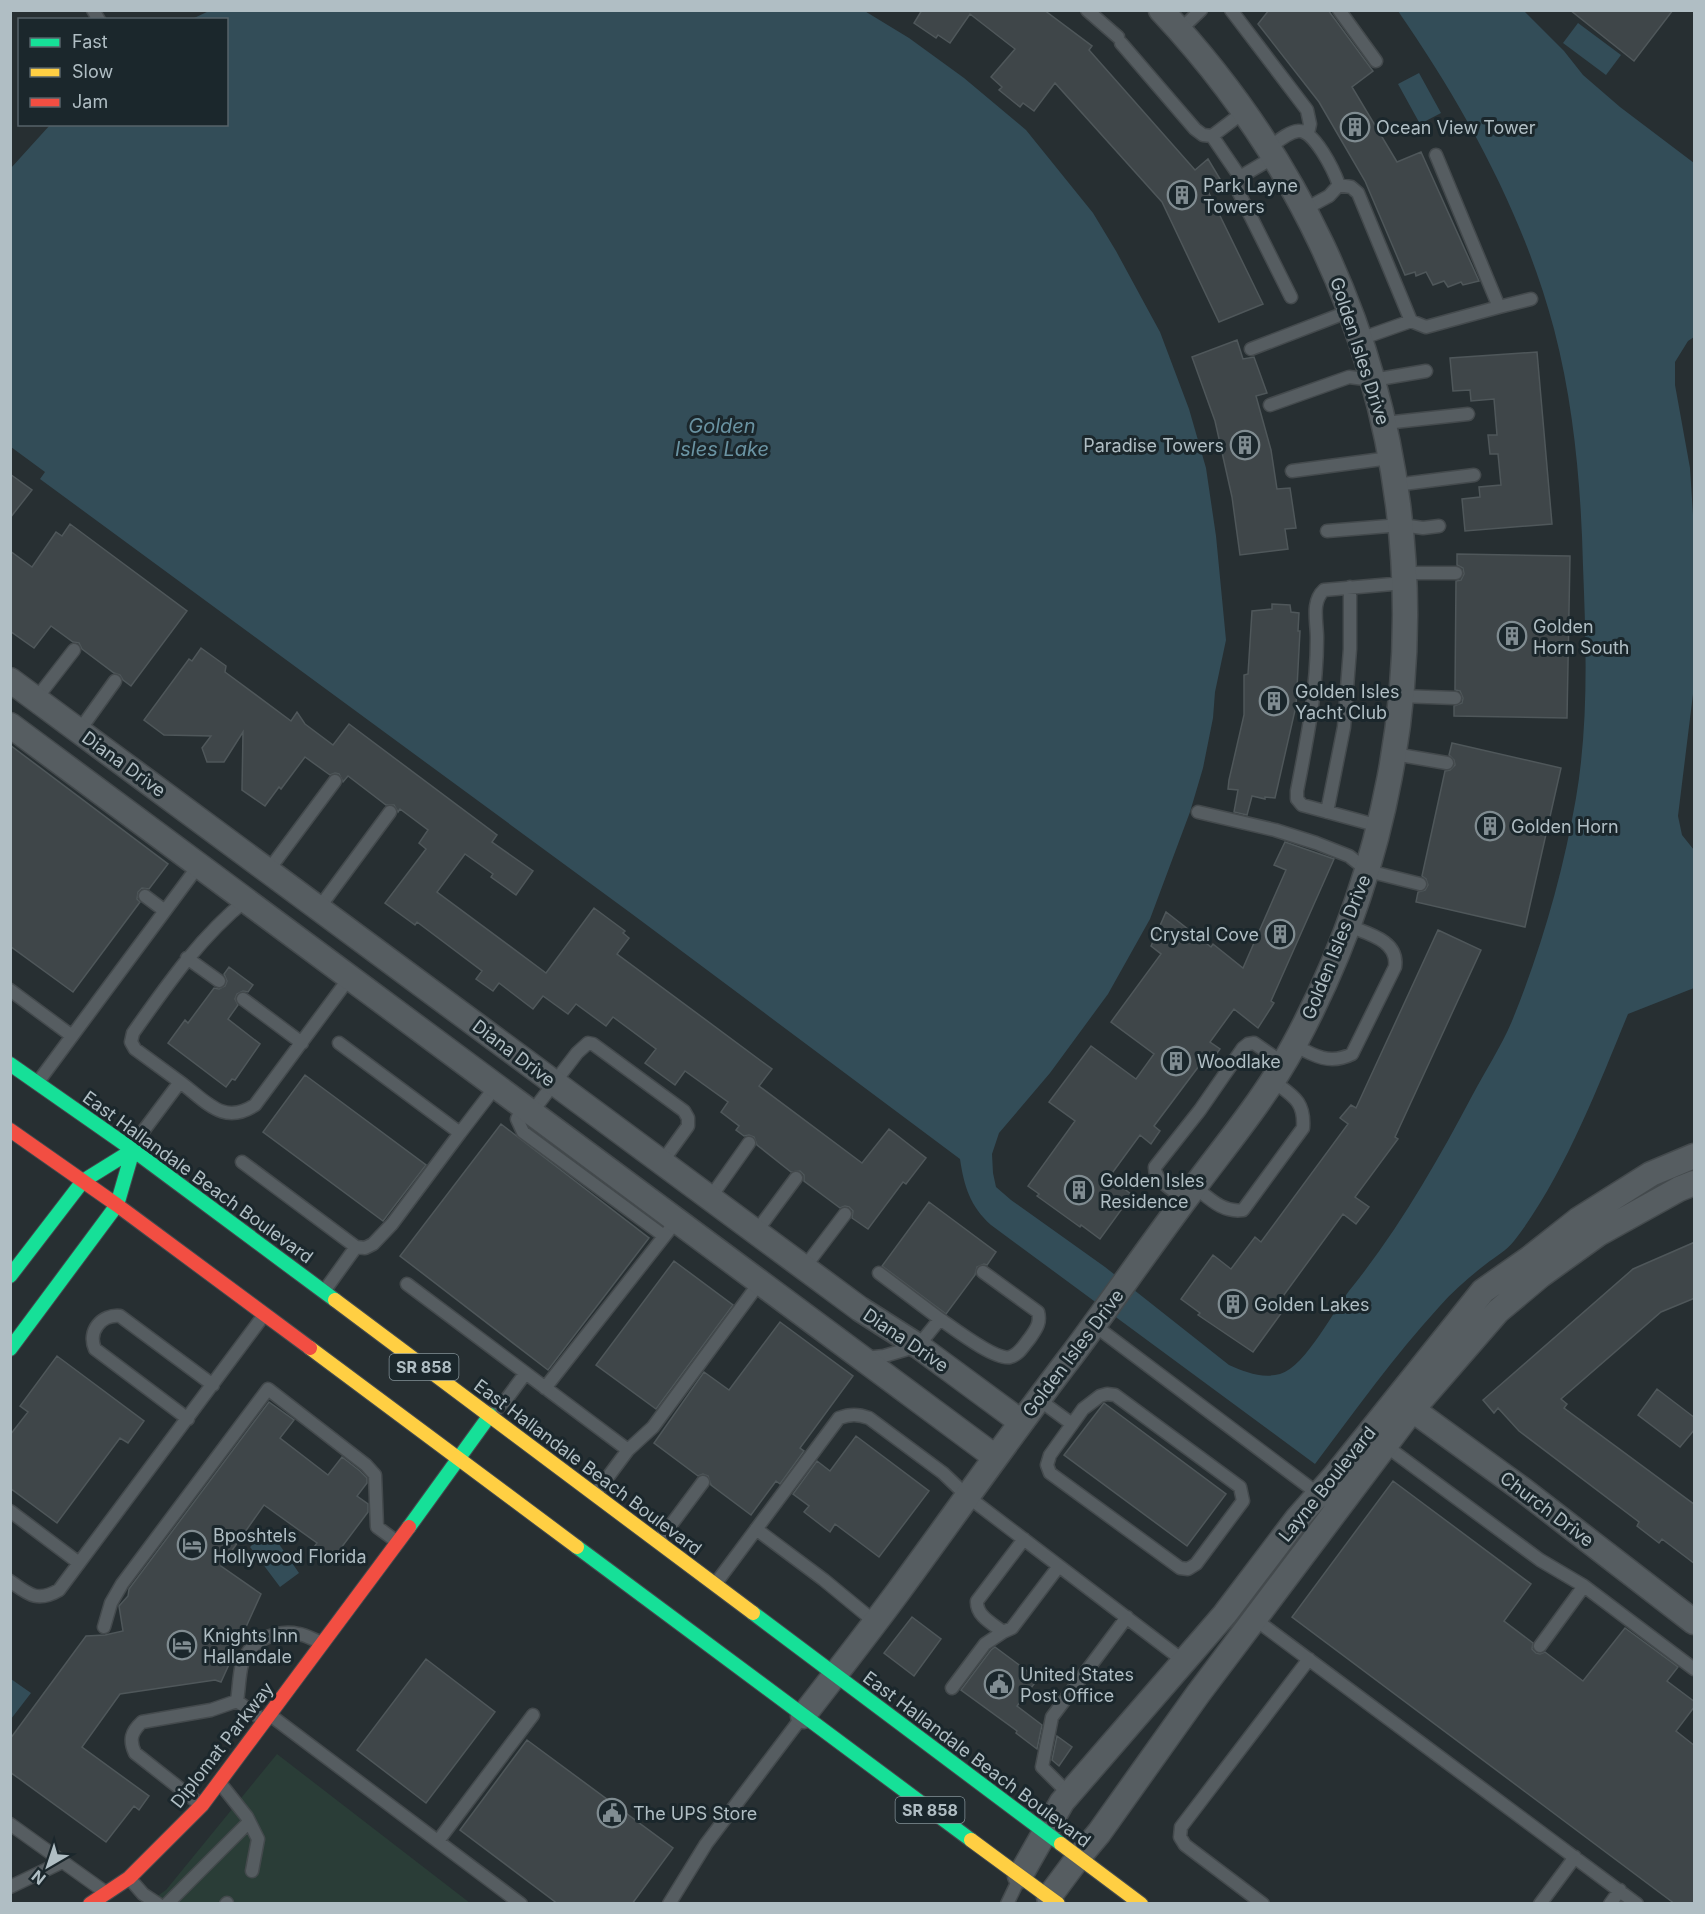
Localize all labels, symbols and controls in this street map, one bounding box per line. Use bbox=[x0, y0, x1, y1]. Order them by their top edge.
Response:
legend bbox=[18, 18, 228, 126]
text: Fast bbox=[72, 31, 108, 52]
text: Slow bbox=[72, 61, 113, 82]
text: Jam bbox=[72, 91, 108, 112]
building icon: Ocean View Tower bbox=[1339, 111, 1371, 143]
place label: Ocean View Tower bbox=[1376, 117, 1536, 138]
place label: Park Layne Towers bbox=[1203, 175, 1298, 217]
building icon: Park Layne Towers bbox=[1166, 179, 1198, 211]
street label: Golden Isles Drive bbox=[1326, 274, 1394, 428]
water label: Golden Isles Lake bbox=[675, 414, 769, 461]
building icon: Paradise Towers bbox=[1229, 429, 1261, 461]
place label: Paradise Towers bbox=[1083, 435, 1224, 456]
place label: Golden Horn South bbox=[1533, 616, 1629, 658]
building icon: Golden Horn South bbox=[1496, 620, 1528, 652]
place label: Golden Isles Yacht Club bbox=[1295, 681, 1399, 723]
building icon: Golden Isles Yacht Club bbox=[1258, 685, 1290, 717]
street label: Diana Drive bbox=[78, 727, 170, 801]
building icon: Golden Horn bbox=[1474, 810, 1506, 842]
place label: Golden Horn bbox=[1511, 816, 1619, 837]
street label: Golden Isles Drive bbox=[1297, 872, 1375, 1022]
building icon: Crystal Cove bbox=[1264, 918, 1296, 950]
place label: Crystal Cove bbox=[1150, 924, 1259, 945]
street label: Diana Drive bbox=[469, 1015, 559, 1091]
building icon: Woodlake bbox=[1160, 1045, 1192, 1077]
place label: Woodlake bbox=[1197, 1051, 1281, 1072]
street label: East Hallandale Beach Boulevard bbox=[79, 1086, 317, 1268]
place label: Golden Isles Residence bbox=[1100, 1170, 1204, 1212]
building icon: Golden Isles Residence bbox=[1063, 1174, 1095, 1206]
street label: Golden Isles Drive bbox=[1018, 1285, 1128, 1421]
building icon: Golden Lakes bbox=[1217, 1288, 1249, 1320]
place label: Golden Lakes bbox=[1254, 1294, 1370, 1315]
street label: Diana Drive bbox=[860, 1304, 952, 1376]
road number: SR 858 bbox=[390, 1354, 458, 1380]
street label: East Hallandale Beach Boulevard bbox=[470, 1375, 706, 1559]
street label: Layne Boulevard bbox=[1274, 1422, 1380, 1546]
street label: Church Drive bbox=[1496, 1467, 1598, 1551]
place label: Bposhtels Hollywood Florida bbox=[213, 1525, 367, 1567]
hotel icon: Bposhtels Hollywood Florida bbox=[176, 1529, 208, 1561]
place label: Knights Inn Hallandale bbox=[203, 1625, 298, 1667]
hotel icon: Knights Inn Hallandale bbox=[166, 1629, 198, 1661]
place label: United States Post Office bbox=[1020, 1664, 1134, 1706]
street label: East Hallandale Beach Boulevard bbox=[859, 1667, 1095, 1851]
public building icon: United States Post Office bbox=[983, 1668, 1015, 1700]
street label: Diplomat Parkway bbox=[166, 1678, 278, 1812]
public building icon: The UPS Store bbox=[596, 1797, 628, 1829]
road number: SR 858 bbox=[896, 1797, 964, 1823]
place label: The UPS Store bbox=[633, 1803, 757, 1824]
north arrow bbox=[18, 1836, 78, 1896]
text: N bbox=[28, 1866, 50, 1889]

